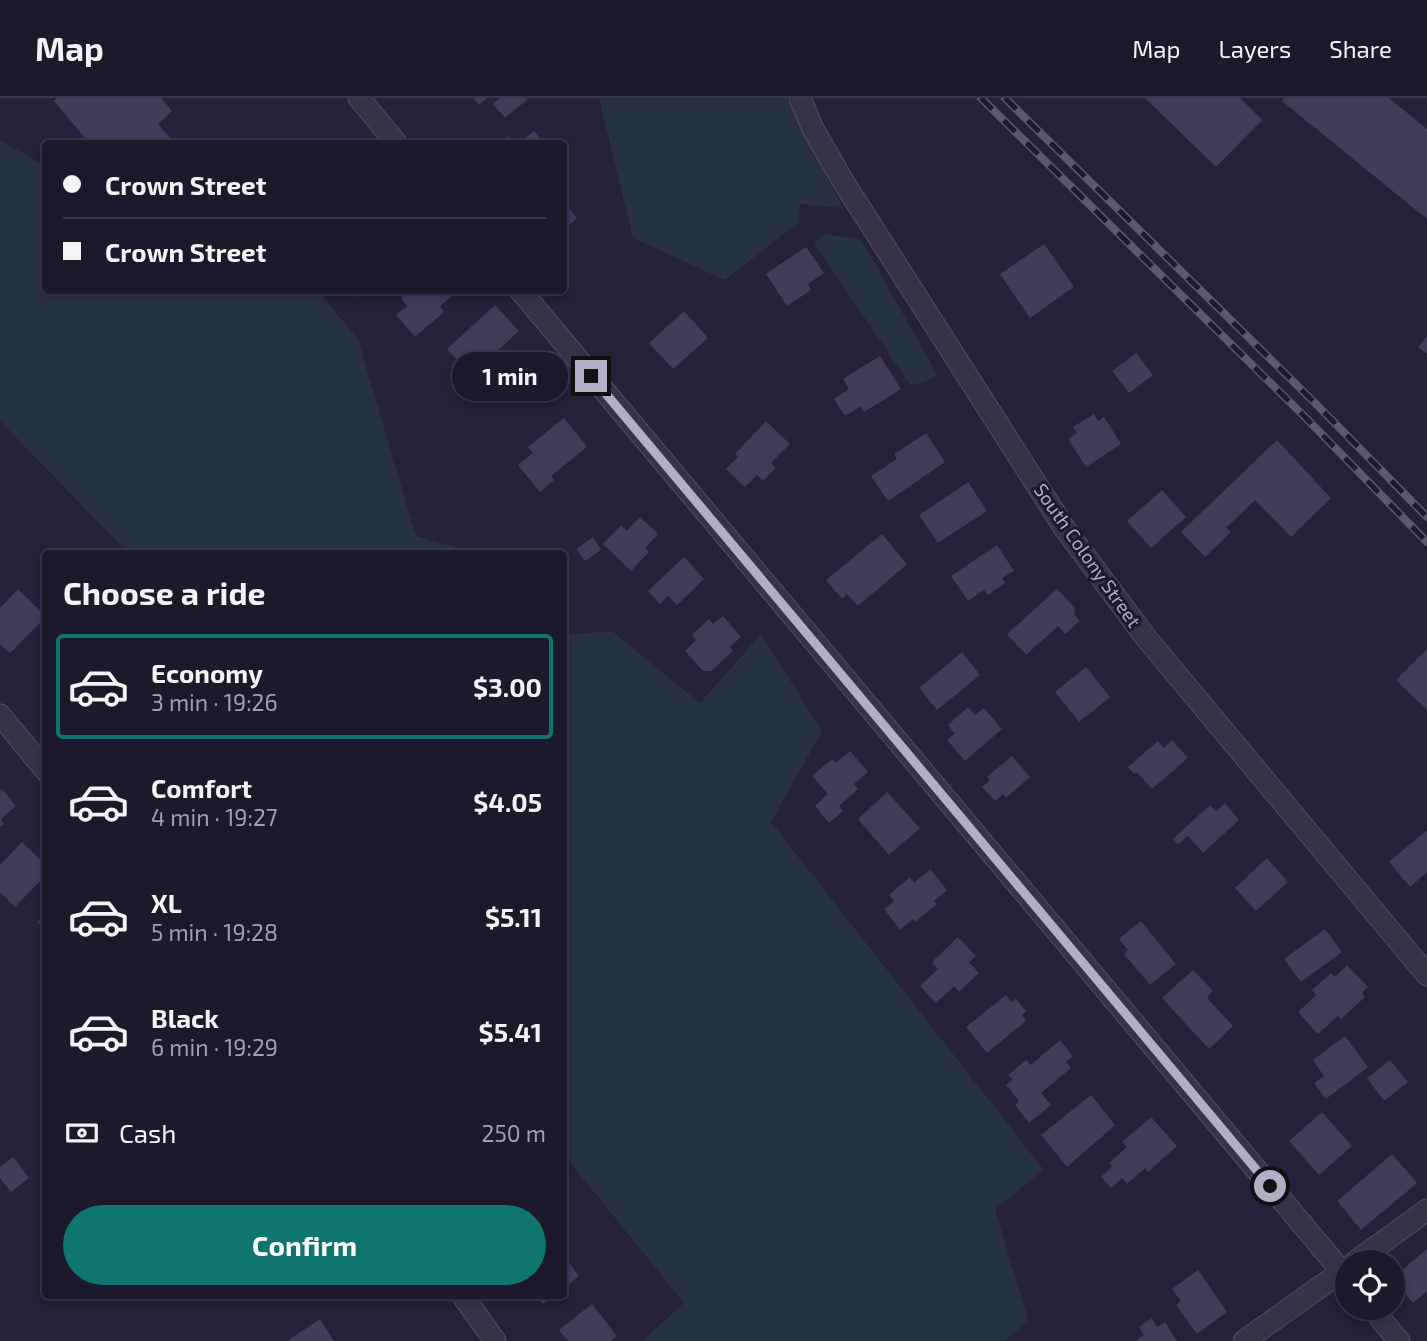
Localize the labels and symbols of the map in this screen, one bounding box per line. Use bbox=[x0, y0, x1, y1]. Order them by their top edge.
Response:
callout: 1 min bbox=[451, 352, 566, 400]
route end bbox=[575, 360, 607, 392]
street label: South Colony Street bbox=[1030, 479, 1146, 631]
route start bbox=[1254, 1170, 1286, 1202]

